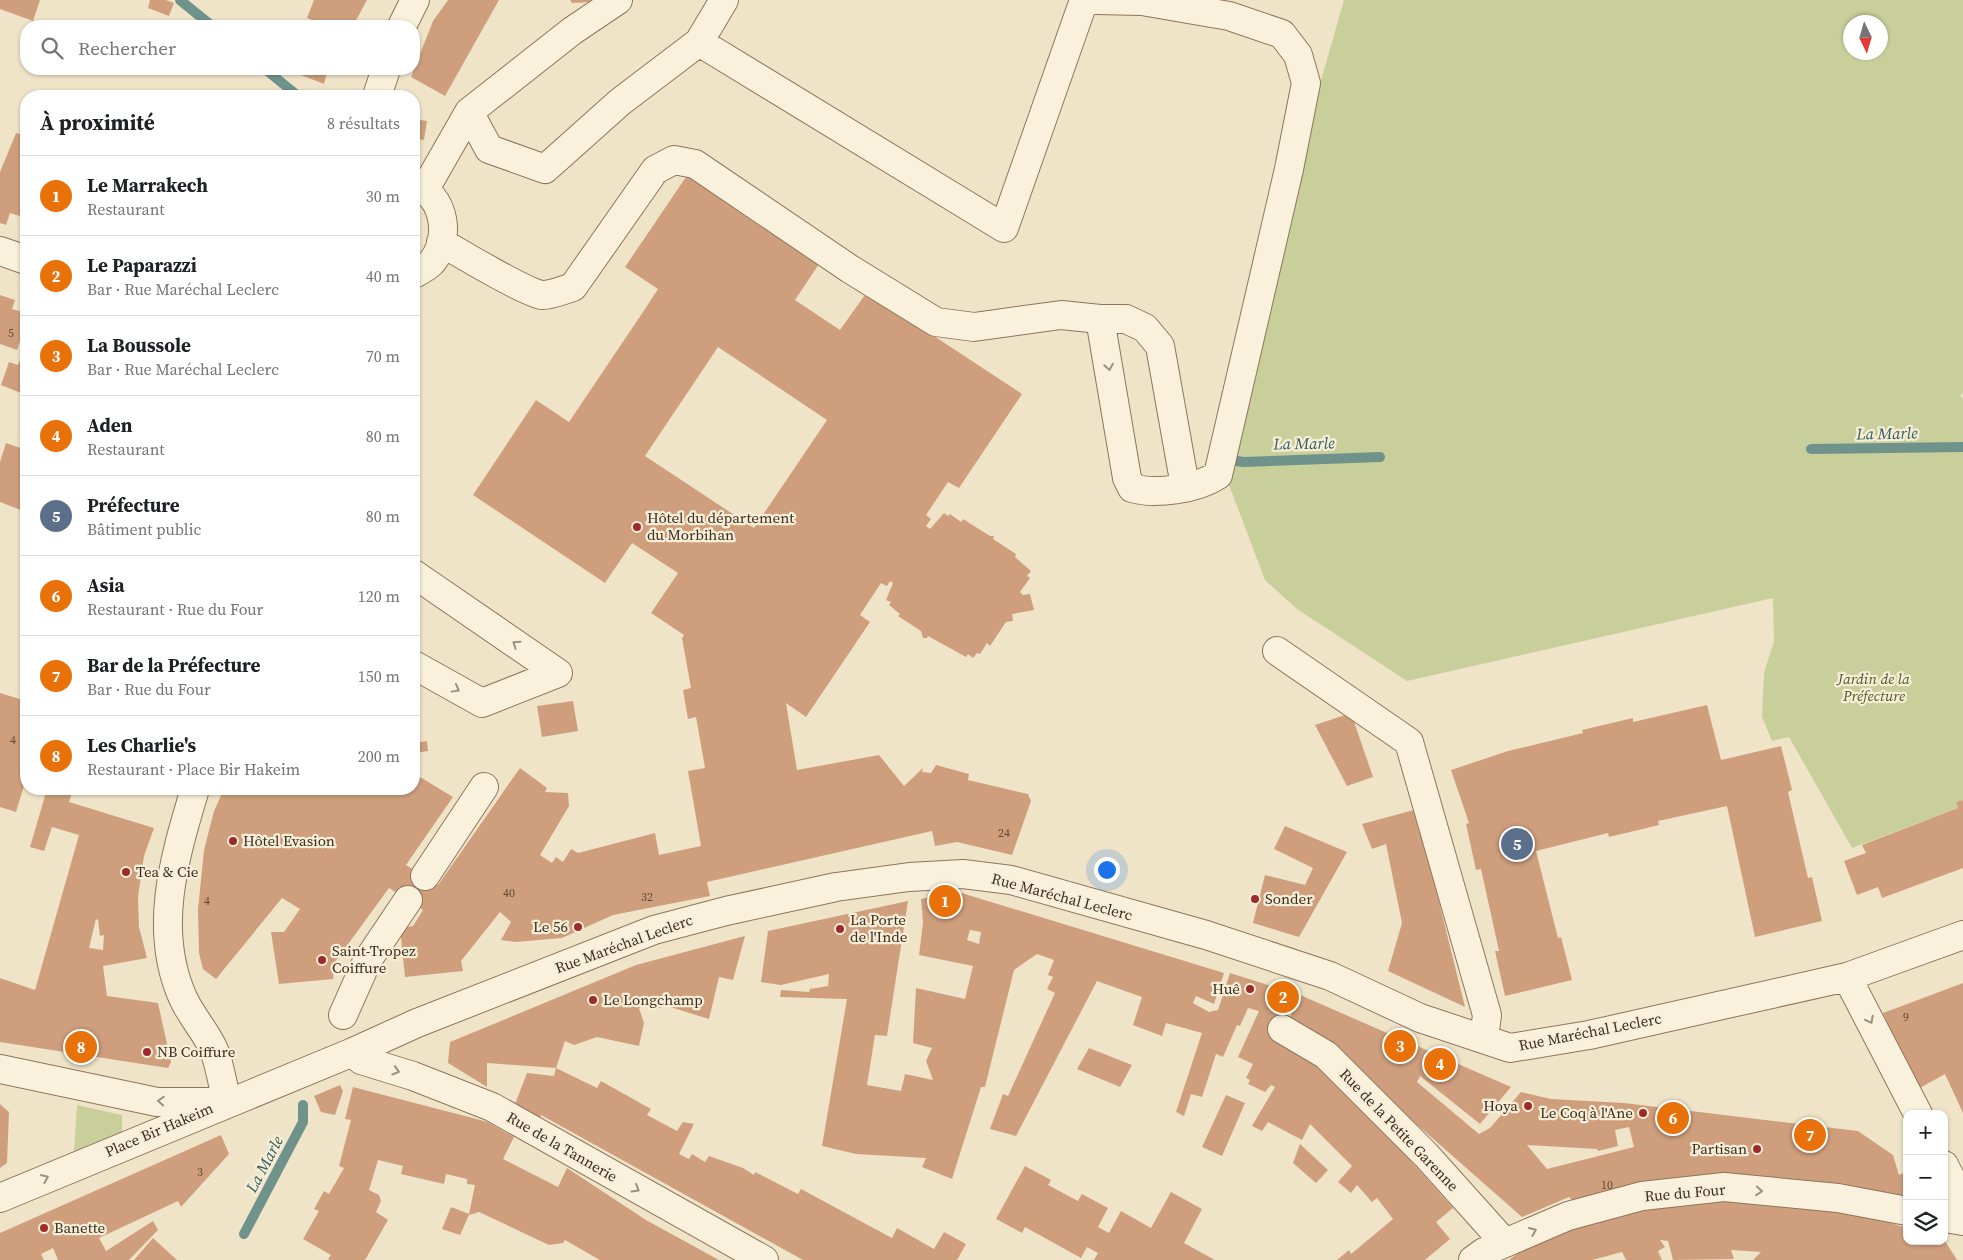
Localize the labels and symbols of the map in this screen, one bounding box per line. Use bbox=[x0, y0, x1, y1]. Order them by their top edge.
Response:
north arrow bbox=[1843, 15, 1888, 60]
house number: 5 bbox=[8, 325, 14, 341]
one-way arrow bbox=[1103, 363, 1113, 372]
water label: La Marle bbox=[1855, 421, 1918, 445]
water label: La Marle bbox=[1272, 431, 1335, 455]
place label: Hôtel du département du Morbihan bbox=[647, 507, 794, 545]
marker: Hôtel du département du Morbihan bbox=[631, 521, 643, 533]
one-way arrow bbox=[512, 641, 521, 650]
park label: Jardin de la Préfecture bbox=[1836, 668, 1910, 706]
one-way arrow bbox=[451, 683, 460, 693]
house number: 4 bbox=[10, 732, 16, 748]
house number: 24 bbox=[998, 825, 1010, 841]
pin: 5 bbox=[1501, 825, 1533, 863]
place label: Hôtel Evasion bbox=[243, 830, 335, 851]
marker: Hôtel Evasion bbox=[227, 835, 239, 847]
your location bbox=[1094, 857, 1120, 883]
place label: Tea & Cie bbox=[136, 861, 199, 882]
marker: Tea & Cie bbox=[120, 866, 132, 878]
street label: Rue Maréchal Leclerc bbox=[989, 868, 1135, 925]
pin: 1 bbox=[929, 882, 961, 920]
house number: 40 bbox=[503, 885, 515, 901]
place label: Sonder bbox=[1265, 888, 1313, 909]
house number: 32 bbox=[641, 889, 653, 905]
house number: 4 bbox=[204, 893, 210, 909]
marker: Sonder bbox=[1249, 893, 1261, 905]
street label: Rue Maréchal Leclerc bbox=[552, 909, 696, 978]
place label: La Porte de l'Inde bbox=[850, 909, 908, 947]
place label: Le 56 bbox=[533, 916, 568, 937]
marker: Le 56 bbox=[572, 921, 584, 933]
marker: La Porte de l'Inde bbox=[834, 923, 846, 935]
place label: Saint-Tropez Coiffure bbox=[332, 940, 416, 978]
marker: Saint-Tropez Coiffure bbox=[316, 954, 328, 966]
place label: Huê bbox=[1212, 978, 1240, 999]
pin: 2 bbox=[1267, 978, 1299, 1016]
marker: Huê bbox=[1244, 983, 1256, 995]
place label: Le Longchamp bbox=[603, 989, 703, 1010]
marker: Le Longchamp bbox=[587, 994, 599, 1006]
street label: Rue Maréchal Leclerc bbox=[1517, 1007, 1663, 1056]
house number: 9 bbox=[1903, 1009, 1909, 1025]
one-way arrow bbox=[1864, 1015, 1874, 1024]
pin: 3 bbox=[1384, 1027, 1416, 1065]
pin: 8 bbox=[65, 1028, 97, 1066]
place label: NB Coiffure bbox=[157, 1041, 236, 1062]
pin: 4 bbox=[1424, 1045, 1456, 1083]
marker: NB Coiffure bbox=[141, 1046, 153, 1058]
street label: Rue de la Petite Garenne bbox=[1335, 1064, 1464, 1196]
one-way arrow bbox=[392, 1066, 400, 1076]
place label: Hoya bbox=[1483, 1095, 1518, 1116]
one-way arrow bbox=[156, 1096, 164, 1107]
street label: Place Bir Hakeim bbox=[101, 1097, 217, 1162]
pin: 6 bbox=[1657, 1099, 1689, 1137]
marker: Hoya bbox=[1522, 1100, 1534, 1112]
place label: Le Coq à l'Ane bbox=[1540, 1102, 1633, 1123]
street label: Rue de la Tannerie bbox=[503, 1106, 622, 1187]
marker: Le Coq à l'Ane bbox=[1637, 1107, 1649, 1119]
pin: 7 bbox=[1794, 1116, 1826, 1154]
water label: La Marle bbox=[239, 1131, 288, 1197]
place label: Partisan bbox=[1691, 1138, 1747, 1159]
marker: Partisan bbox=[1751, 1143, 1763, 1155]
house number: 3 bbox=[197, 1164, 203, 1180]
one-way arrow bbox=[40, 1174, 49, 1185]
house number: 10 bbox=[1601, 1177, 1613, 1193]
street label: Rue du Four bbox=[1644, 1178, 1727, 1206]
one-way arrow bbox=[630, 1183, 639, 1193]
one-way arrow bbox=[1755, 1185, 1763, 1196]
place label: Banette bbox=[54, 1217, 106, 1238]
marker: Banette bbox=[38, 1222, 50, 1234]
one-way arrow bbox=[1528, 1227, 1537, 1238]

